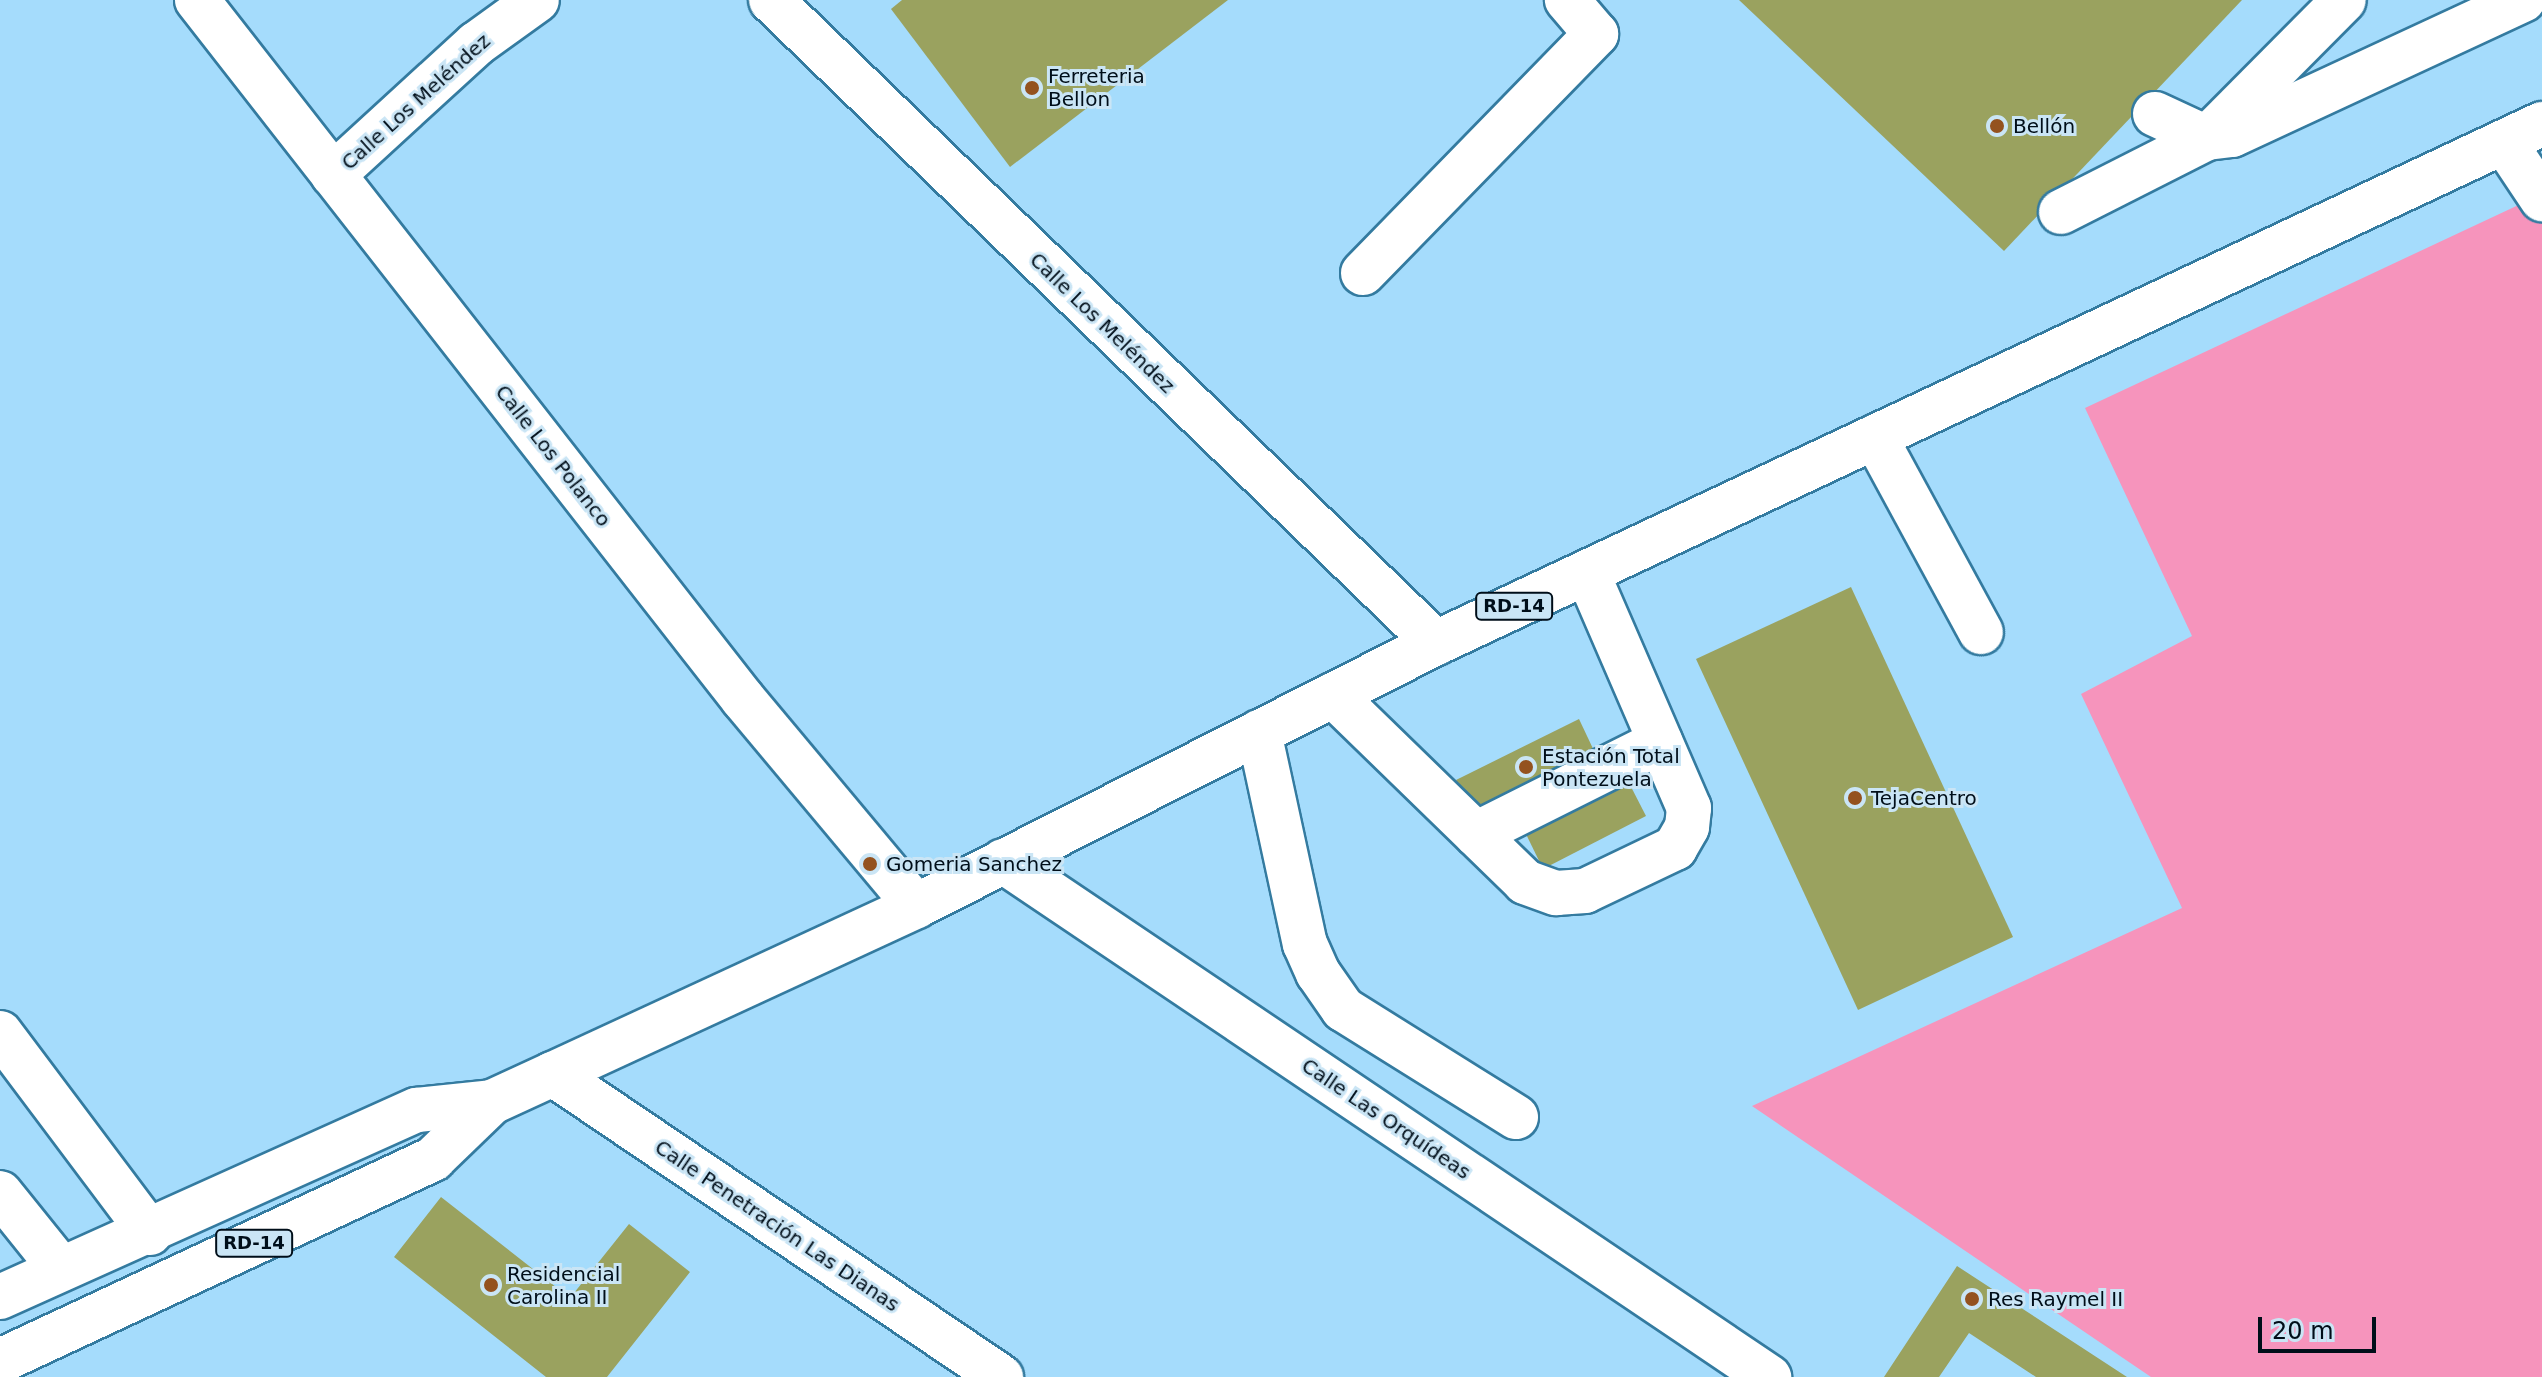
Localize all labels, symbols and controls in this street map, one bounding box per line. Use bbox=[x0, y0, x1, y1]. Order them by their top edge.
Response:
street label: Calle Los Meléndez bbox=[337, 29, 495, 175]
place label: Ferreteria Bellon bbox=[1048, 64, 1145, 111]
marker: Ferreteria Bellon bbox=[1023, 79, 1041, 97]
place label: Bellón bbox=[2013, 114, 2075, 138]
marker: Bellón bbox=[1988, 117, 2006, 135]
street label: Calle Los Meléndez bbox=[1025, 248, 1179, 398]
street label: Calle Los Polanco bbox=[490, 380, 616, 532]
road number: RD-14 bbox=[1474, 592, 1554, 620]
place label: Estación Total Pontezuela bbox=[1542, 744, 1680, 791]
marker: Estación Total Pontezuela bbox=[1517, 758, 1535, 776]
place label: TejaCentro bbox=[1871, 786, 1977, 810]
marker: TejaCentro bbox=[1846, 789, 1864, 807]
place label: Gomeria Sanchez bbox=[886, 852, 1062, 876]
marker: Gomeria Sanchez bbox=[861, 855, 879, 873]
street label: Calle Las Orquídeas bbox=[1297, 1054, 1475, 1184]
street label: Calle Penetración Las Dianas bbox=[650, 1135, 904, 1317]
road number: RD-14 bbox=[214, 1229, 294, 1257]
place label: Residencial Carolina II bbox=[507, 1262, 620, 1309]
marker: Residencial Carolina II bbox=[482, 1276, 500, 1294]
place label: Res Raymel II bbox=[1988, 1287, 2123, 1311]
marker: Res Raymel II bbox=[1963, 1290, 1981, 1308]
scale bar bbox=[2262, 1301, 2380, 1351]
text: 20 m bbox=[2272, 1317, 2334, 1345]

